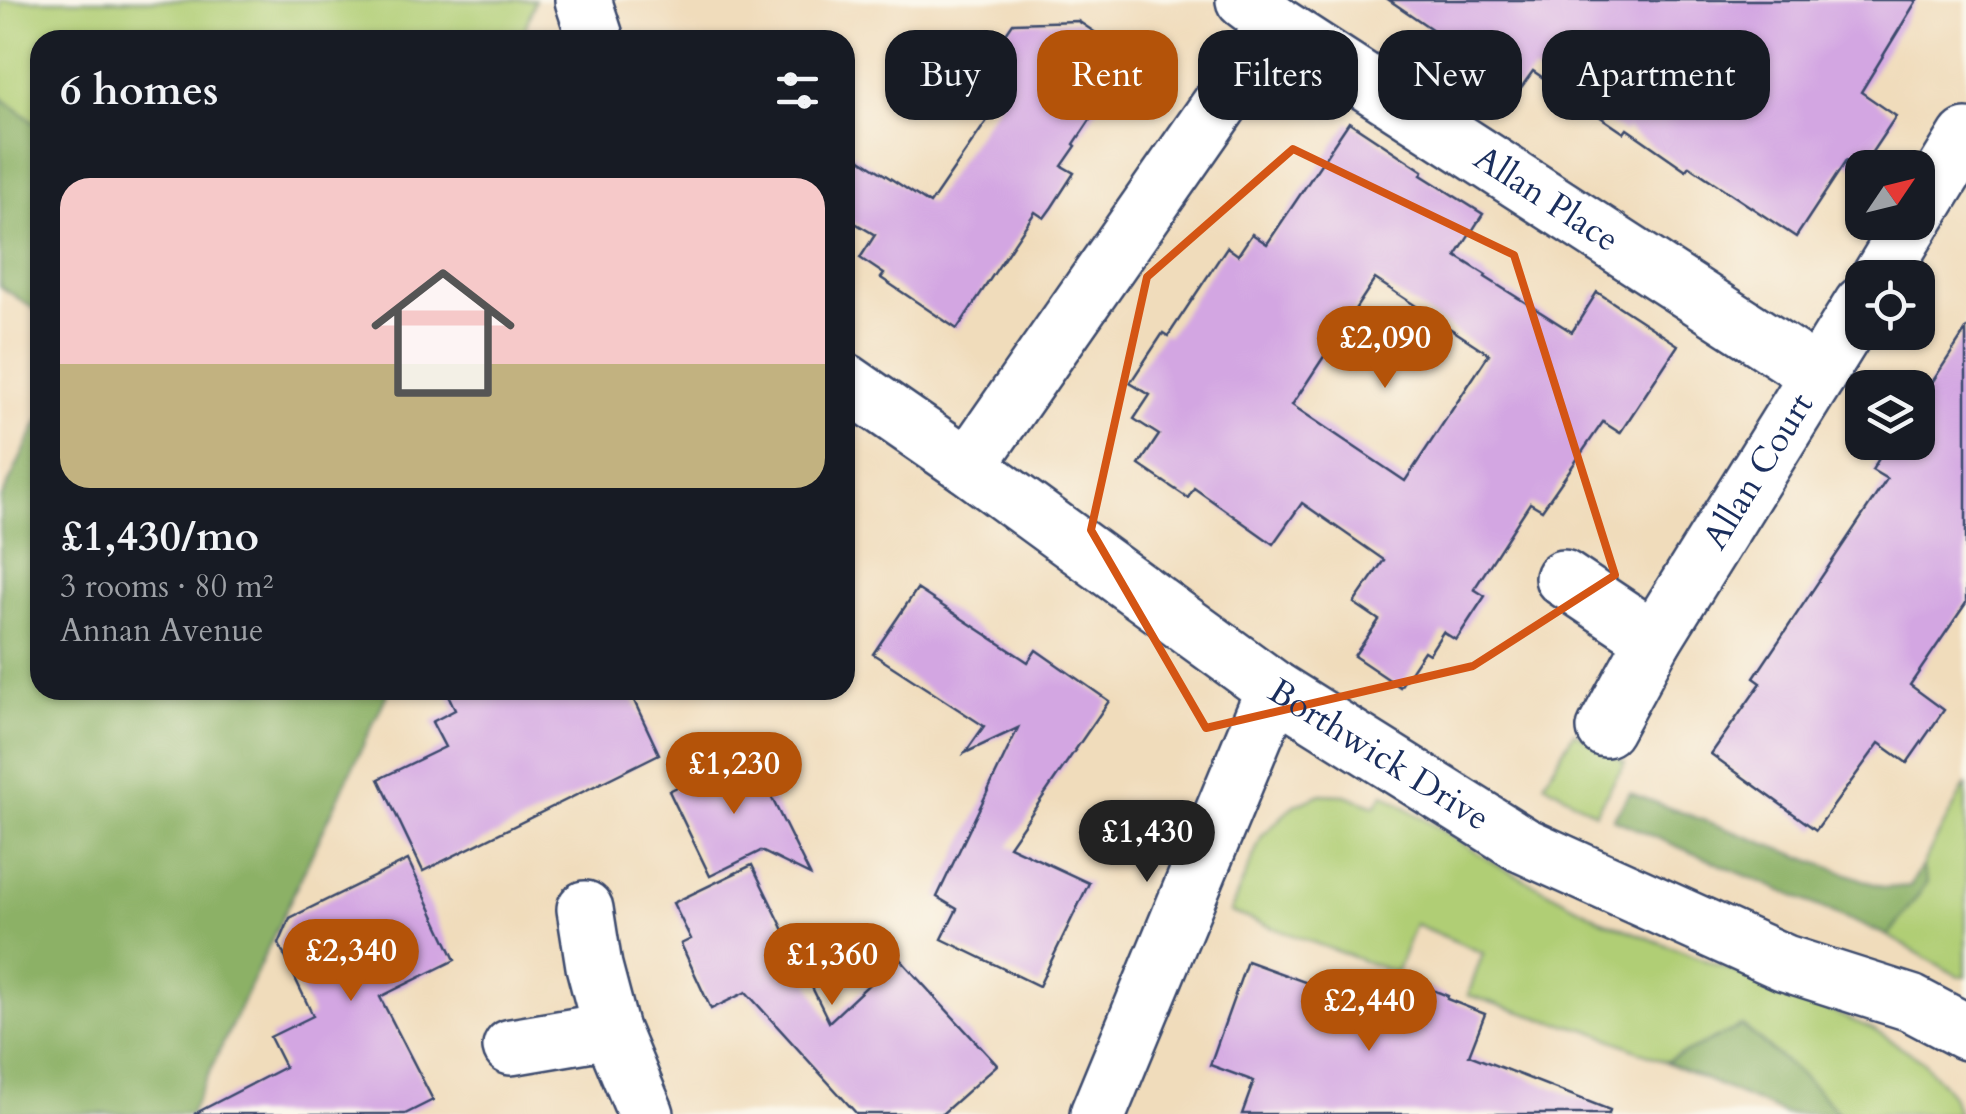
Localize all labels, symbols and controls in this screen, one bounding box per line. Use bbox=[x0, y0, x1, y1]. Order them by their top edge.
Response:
chip: Buy bbox=[885, 30, 1017, 120]
chip: Rent bbox=[1037, 30, 1178, 120]
chip: Filters bbox=[1198, 30, 1358, 120]
chip: New bbox=[1378, 30, 1522, 120]
chip: Apartment bbox=[1542, 30, 1770, 120]
text: 6 homes bbox=[60, 62, 218, 119]
icon: filters bbox=[770, 63, 825, 118]
street label: Allan Place bbox=[1464, 134, 1628, 264]
north arrow bbox=[1845, 150, 1935, 240]
map controls bbox=[1845, 150, 1935, 460]
icon: home bbox=[353, 243, 533, 423]
button: locate bbox=[1845, 260, 1935, 350]
pin: £2,090 bbox=[1304, 306, 1466, 391]
text: £2,090 bbox=[1339, 316, 1431, 360]
button: layers bbox=[1845, 370, 1935, 460]
street label: Allan Court bbox=[1691, 384, 1825, 559]
text: £1,430/mo bbox=[60, 508, 259, 565]
text: 3 rooms · 80 m² bbox=[60, 565, 273, 609]
text: Annan Avenue bbox=[60, 609, 264, 653]
street label: Borthwick Drive bbox=[1259, 667, 1499, 842]
pin: £1,230 bbox=[653, 732, 815, 817]
text: £1,230 bbox=[688, 742, 780, 786]
pin: £1,430 bbox=[1066, 800, 1228, 885]
text: £1,430 bbox=[1101, 810, 1193, 854]
pin: £2,340 bbox=[270, 919, 432, 1004]
pin: £1,360 bbox=[751, 923, 913, 1008]
text: £2,340 bbox=[305, 929, 397, 973]
text: £1,360 bbox=[786, 933, 878, 977]
pin: £2,440 bbox=[1288, 969, 1450, 1054]
text: £2,440 bbox=[1323, 979, 1415, 1023]

